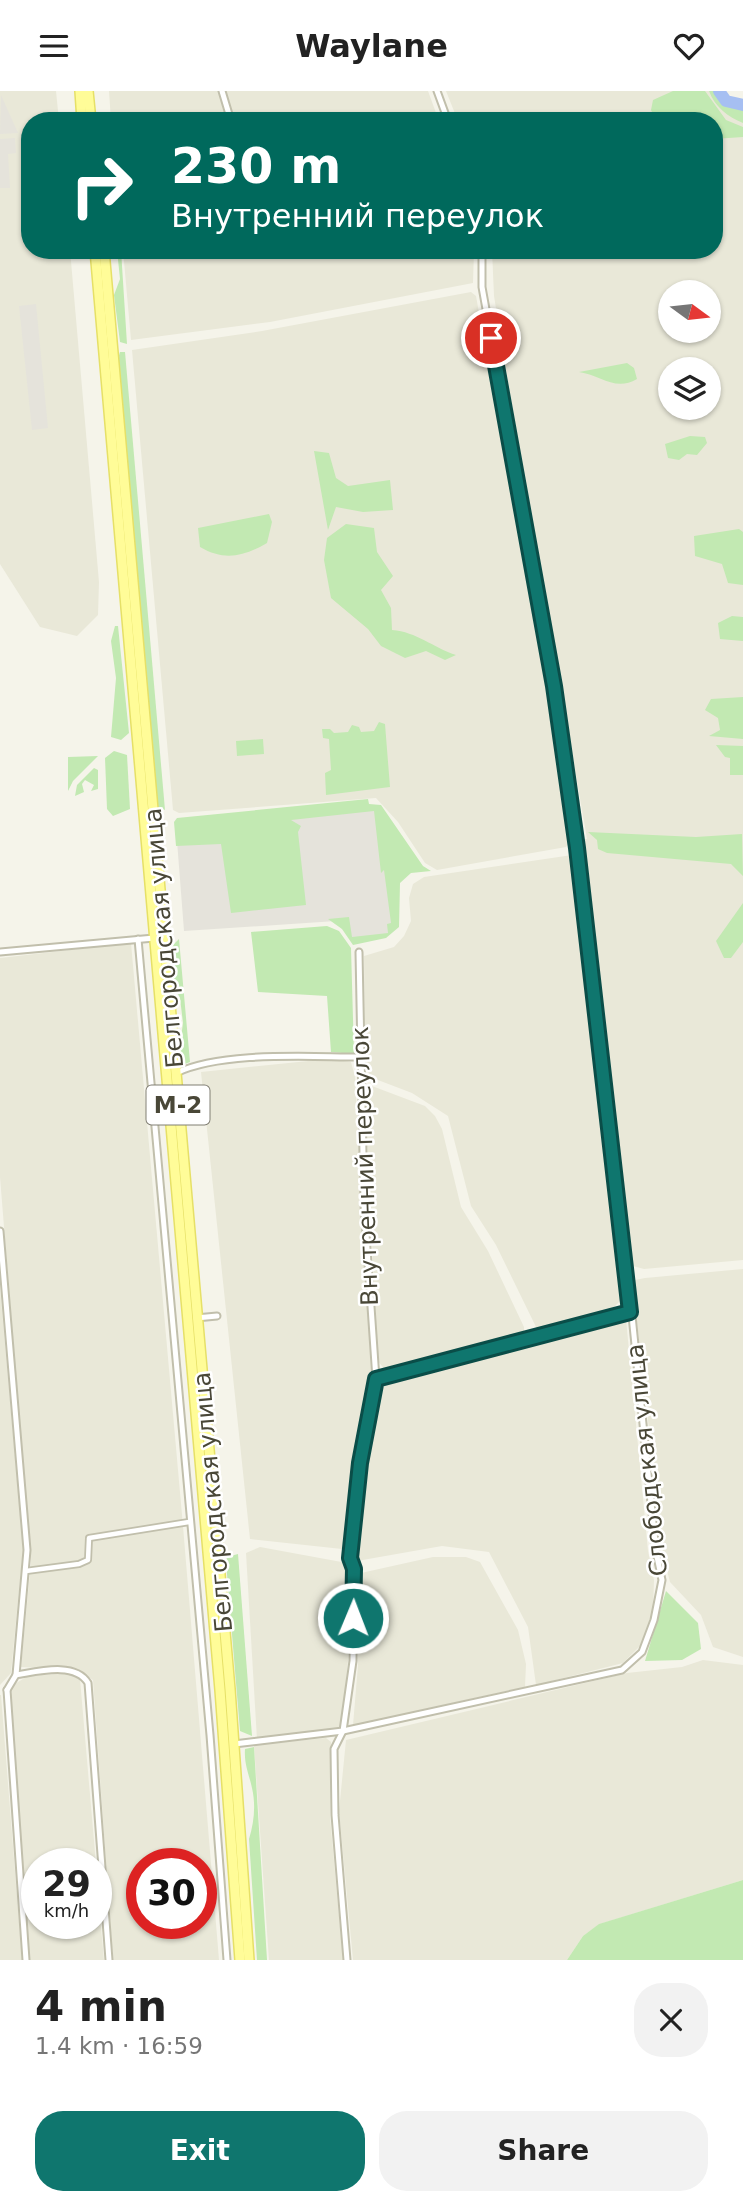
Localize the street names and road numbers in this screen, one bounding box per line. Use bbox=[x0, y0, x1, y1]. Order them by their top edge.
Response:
street label: Белгородская улица bbox=[139, 807, 189, 1069]
street label: Внутренний переулок bbox=[346, 1026, 384, 1306]
road number: М-2 bbox=[146, 1086, 210, 1125]
street label: Слободская улица bbox=[621, 1342, 673, 1578]
street label: Белгородская улица bbox=[188, 1371, 238, 1633]

